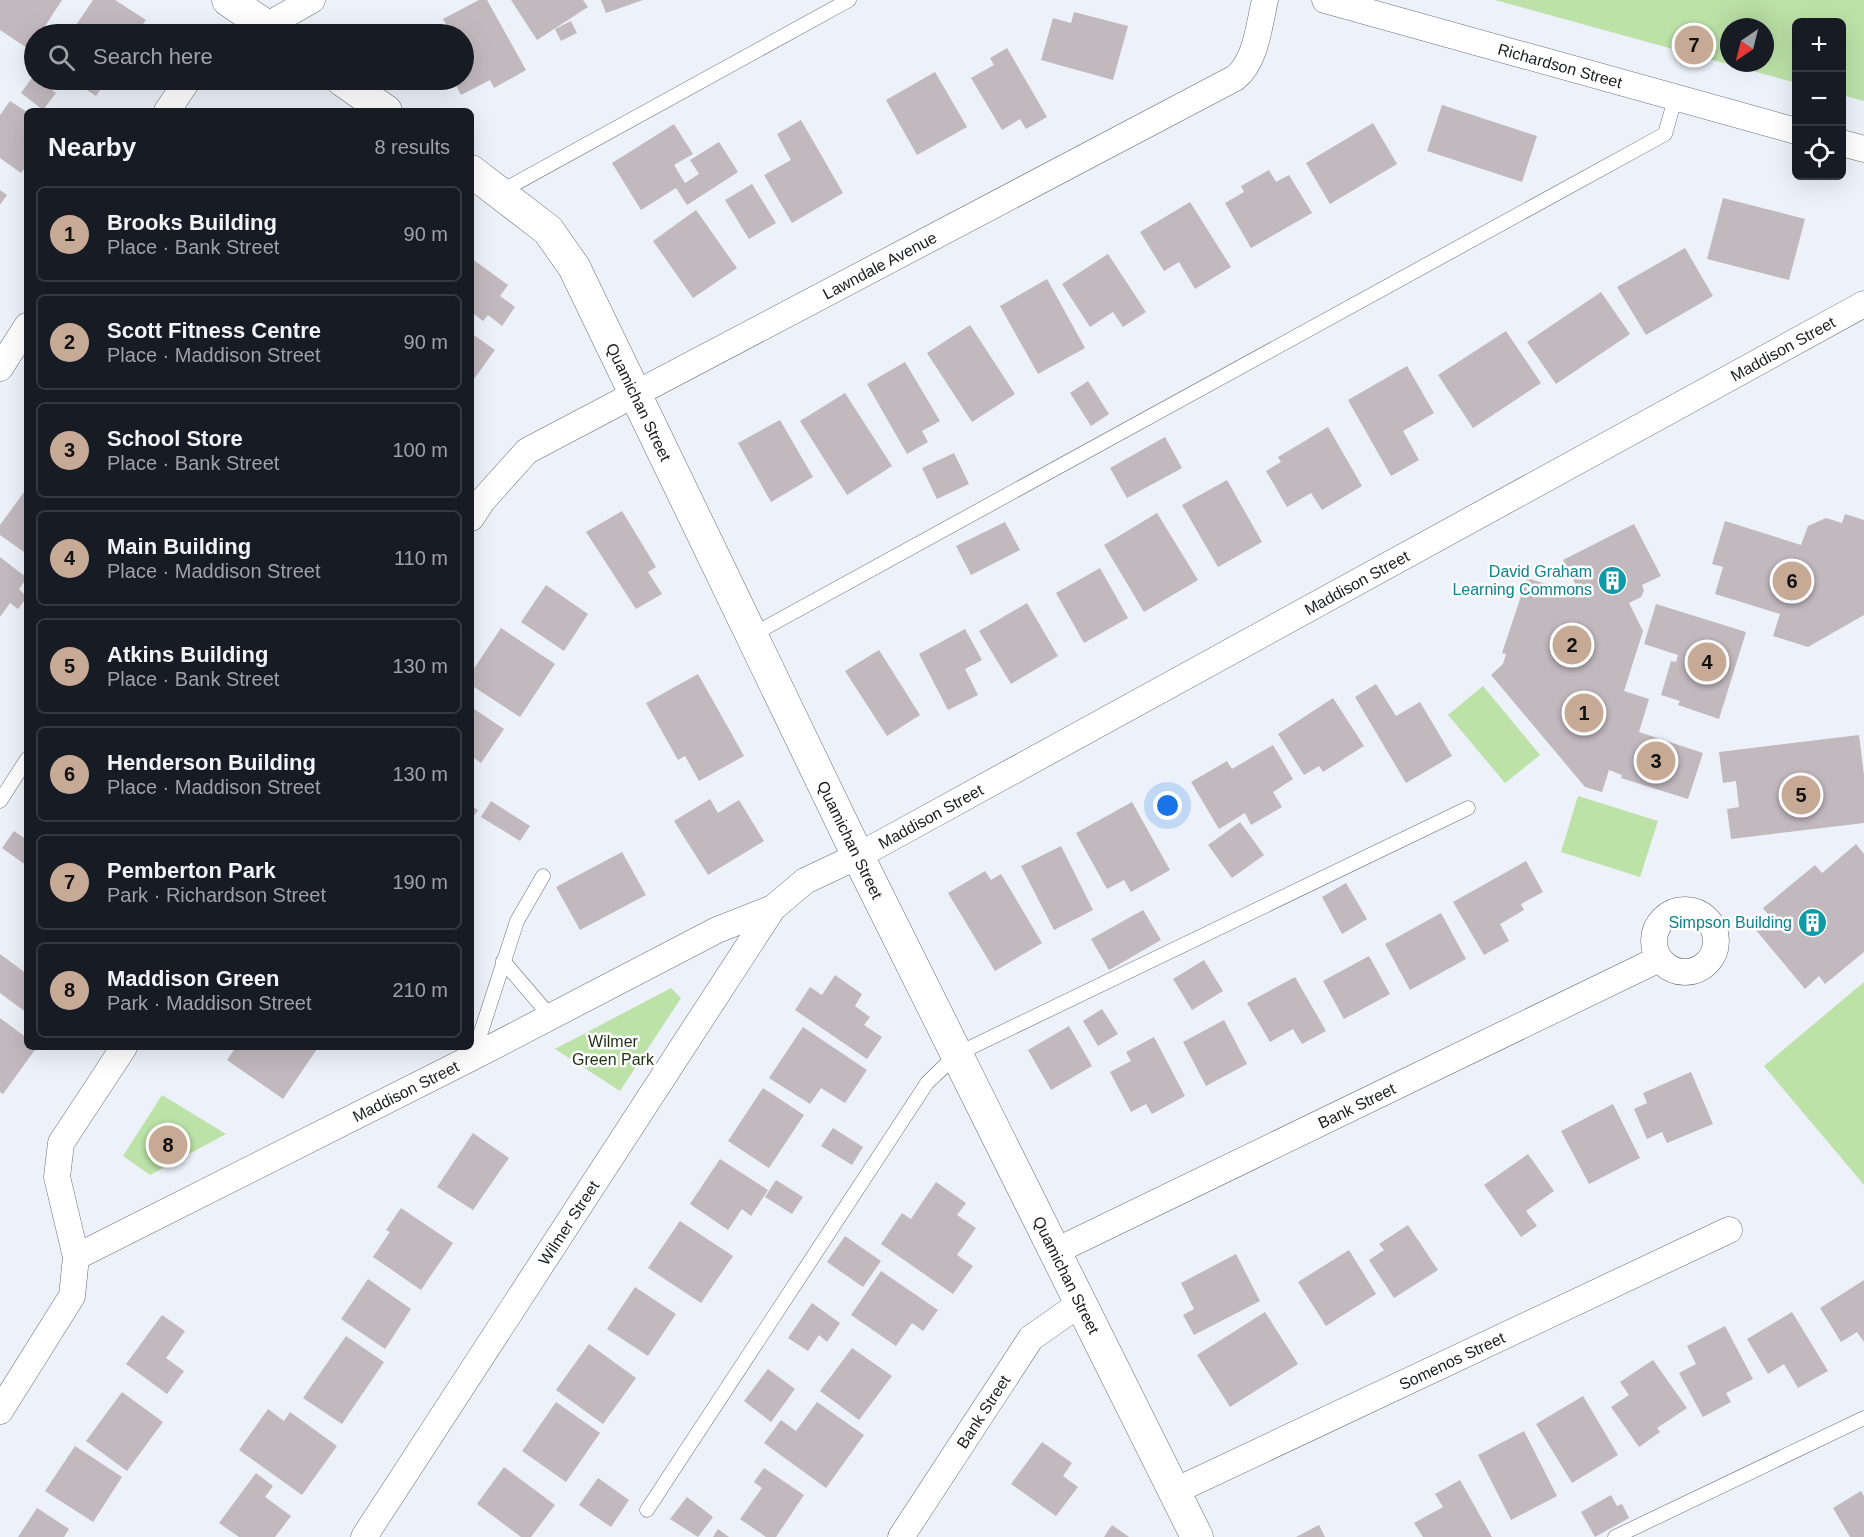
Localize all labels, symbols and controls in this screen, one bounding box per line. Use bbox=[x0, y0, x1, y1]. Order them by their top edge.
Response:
north arrow bbox=[1720, 18, 1774, 72]
map controls bbox=[1792, 18, 1846, 180]
button: + bbox=[1792, 18, 1846, 72]
pin: 7 bbox=[1674, 22, 1714, 68]
search box bbox=[24, 24, 474, 90]
street label: Richardson Street bbox=[1496, 40, 1625, 91]
icon: search bbox=[45, 41, 78, 74]
text: Search here bbox=[93, 44, 213, 69]
button: − bbox=[1792, 72, 1846, 126]
button: locate bbox=[1792, 126, 1846, 180]
text: Nearby bbox=[48, 132, 136, 162]
text: 8 results bbox=[374, 136, 450, 158]
text: Brooks Building bbox=[107, 210, 277, 235]
text: 1 bbox=[64, 223, 75, 245]
text: 90 m bbox=[404, 223, 448, 245]
street label: Lawndale Avenue bbox=[820, 228, 939, 302]
text: Place · Bank Street bbox=[107, 236, 279, 258]
street label: Maddison Street bbox=[1728, 313, 1838, 384]
text: Scott Fitness Centre bbox=[107, 318, 321, 343]
text: 2 bbox=[64, 331, 75, 353]
text: 90 m bbox=[404, 331, 448, 353]
street label: Quamichan Street bbox=[603, 340, 675, 464]
text: Place · Maddison Street bbox=[107, 344, 320, 366]
text: School Store bbox=[107, 426, 243, 451]
text: 3 bbox=[64, 439, 75, 461]
text: 100 m bbox=[392, 439, 448, 461]
text: Place · Bank Street bbox=[107, 452, 279, 474]
text: Main Building bbox=[107, 534, 251, 559]
text: 4 bbox=[64, 547, 75, 569]
text: 110 m bbox=[394, 547, 448, 569]
street label: Maddison Street bbox=[1301, 547, 1412, 618]
pin: 6 bbox=[1772, 558, 1812, 604]
text: Place · Maddison Street bbox=[107, 560, 320, 582]
place label: David Graham Learning Commons bbox=[1452, 563, 1592, 598]
building icon: David Graham Learning Commons bbox=[1597, 564, 1629, 596]
pin: 2 bbox=[1552, 622, 1592, 668]
pin: 4 bbox=[1688, 640, 1726, 684]
text: Atkins Building bbox=[107, 642, 268, 667]
text: 5 bbox=[64, 655, 75, 677]
text: 130 m bbox=[392, 655, 448, 677]
text: Place · Bank Street bbox=[107, 668, 279, 690]
pin: 1 bbox=[1564, 690, 1604, 736]
pin: 3 bbox=[1636, 738, 1676, 783]
text: Henderson Building bbox=[107, 750, 316, 775]
text: 6 bbox=[64, 763, 75, 785]
text: 130 m bbox=[392, 763, 448, 785]
pin: 5 bbox=[1782, 772, 1820, 818]
text: Place · Maddison Street bbox=[107, 776, 320, 798]
street label: Quamichan Street bbox=[814, 778, 887, 902]
street label: Maddison Street bbox=[875, 780, 986, 852]
your location bbox=[1153, 791, 1182, 820]
text: Pemberton Park bbox=[107, 858, 276, 883]
text: 7 bbox=[64, 871, 75, 893]
text: 190 m bbox=[392, 871, 448, 893]
text: Park · Richardson Street bbox=[107, 884, 326, 906]
building icon: Simpson Building bbox=[1797, 906, 1829, 938]
place label: Simpson Building bbox=[1668, 914, 1792, 931]
text: Maddison Green bbox=[107, 966, 279, 991]
text: 8 bbox=[64, 979, 75, 1001]
text: 210 m bbox=[392, 979, 448, 1001]
text: Park · Maddison Street bbox=[107, 992, 312, 1014]
park label: Wilmer Green Park bbox=[572, 1033, 655, 1068]
street label: Maddison Street bbox=[350, 1057, 462, 1125]
street label: Bank Street bbox=[1315, 1079, 1398, 1131]
pin: 8 bbox=[148, 1122, 188, 1168]
street label: Wilmer Street bbox=[535, 1177, 602, 1268]
street label: Quamichan Street bbox=[1030, 1213, 1103, 1337]
street label: Somenos Street bbox=[1396, 1328, 1508, 1393]
street label: Bank Street bbox=[953, 1371, 1013, 1451]

